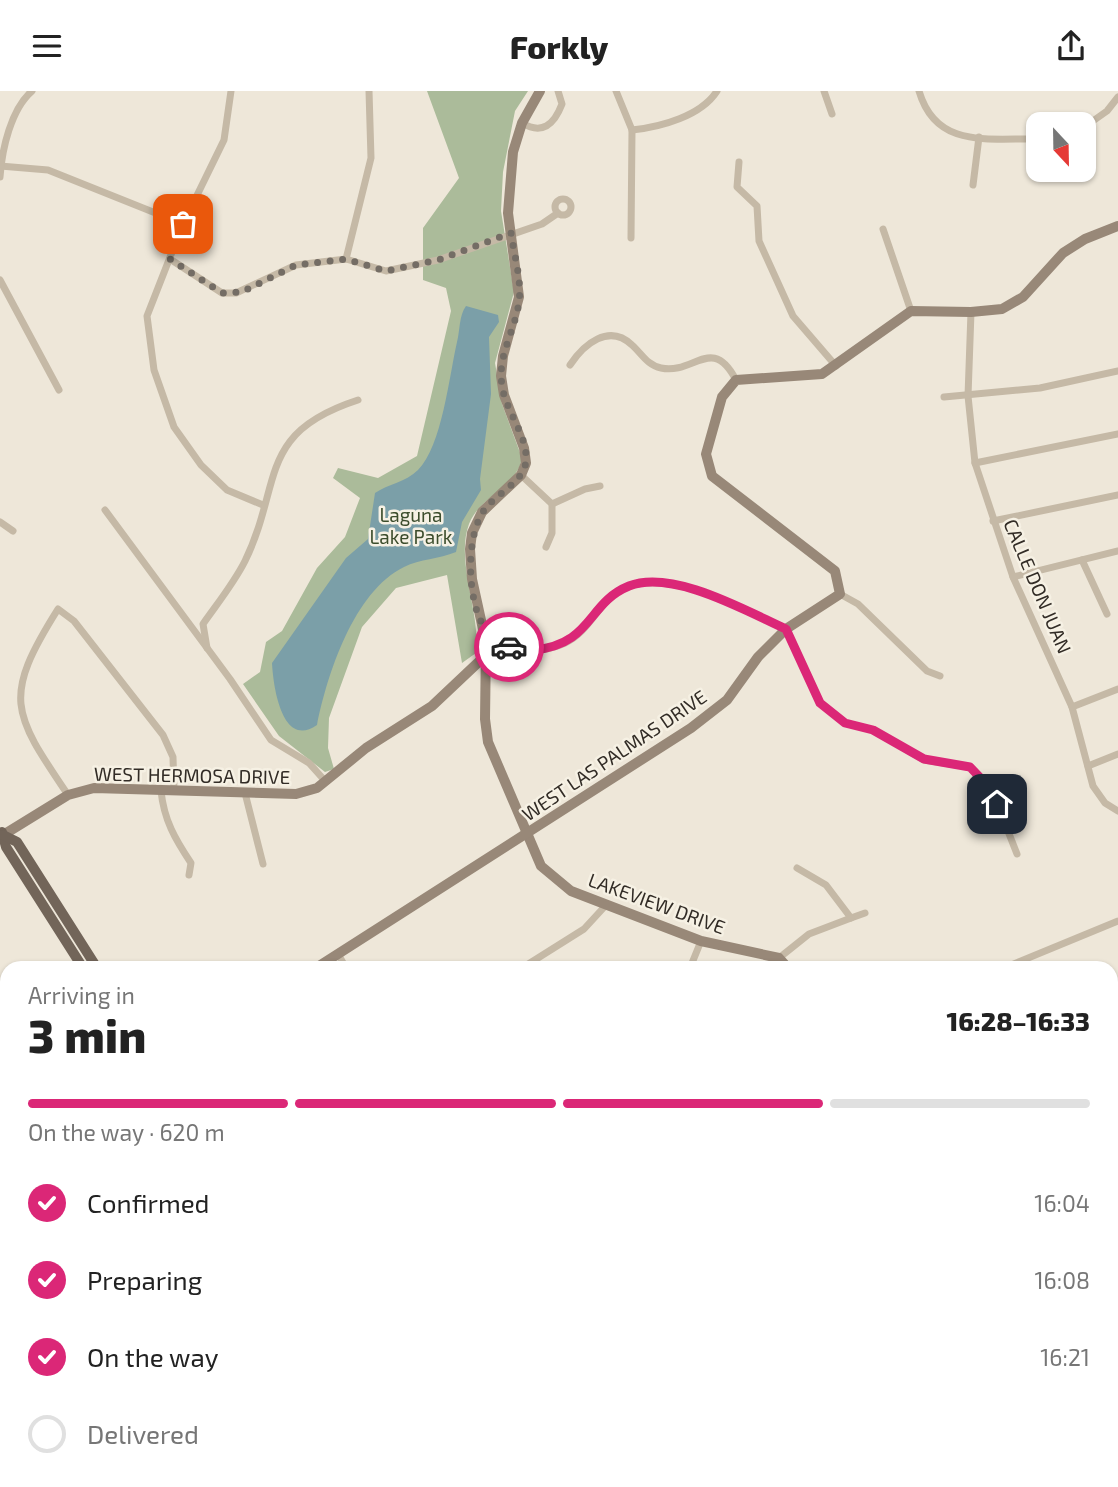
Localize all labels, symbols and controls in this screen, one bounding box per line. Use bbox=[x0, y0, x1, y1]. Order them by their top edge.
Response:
icon: menu bbox=[28, 27, 66, 65]
text: Forkly bbox=[510, 27, 608, 65]
icon: share bbox=[1052, 27, 1090, 65]
north arrow bbox=[1026, 112, 1096, 182]
map controls bbox=[1026, 112, 1096, 182]
pin bbox=[153, 194, 213, 254]
icon: bag bbox=[164, 205, 202, 243]
park label: Laguna Lake Park bbox=[370, 503, 453, 548]
street label: CALLE DON JUAN bbox=[999, 515, 1077, 657]
courier bbox=[474, 612, 544, 682]
icon: car bbox=[490, 628, 528, 666]
street label: WEST LAS PALMAS DRIVE bbox=[517, 685, 711, 825]
street label: WEST HERMOSA DRIVE bbox=[94, 762, 290, 788]
pin bbox=[967, 774, 1027, 834]
icon: home bbox=[978, 785, 1016, 823]
street label: LAKEVIEW DRIVE bbox=[585, 868, 729, 938]
text: Arriving in bbox=[28, 981, 135, 1009]
text: 16:28–16:33 bbox=[947, 1005, 1090, 1036]
text: 3 min bbox=[28, 1007, 146, 1062]
text: On the way · 620 m bbox=[28, 1118, 225, 1146]
icon: check bbox=[28, 1184, 66, 1222]
text: Confirmed bbox=[87, 1187, 210, 1218]
text: 16:04 bbox=[1034, 1189, 1090, 1217]
icon: check bbox=[28, 1261, 66, 1299]
text: Preparing bbox=[87, 1264, 202, 1295]
text: 16:08 bbox=[1034, 1266, 1090, 1294]
icon: check bbox=[28, 1338, 66, 1376]
text: On the way bbox=[87, 1341, 218, 1372]
text: 16:21 bbox=[1040, 1343, 1090, 1371]
text: Delivered bbox=[87, 1418, 199, 1449]

